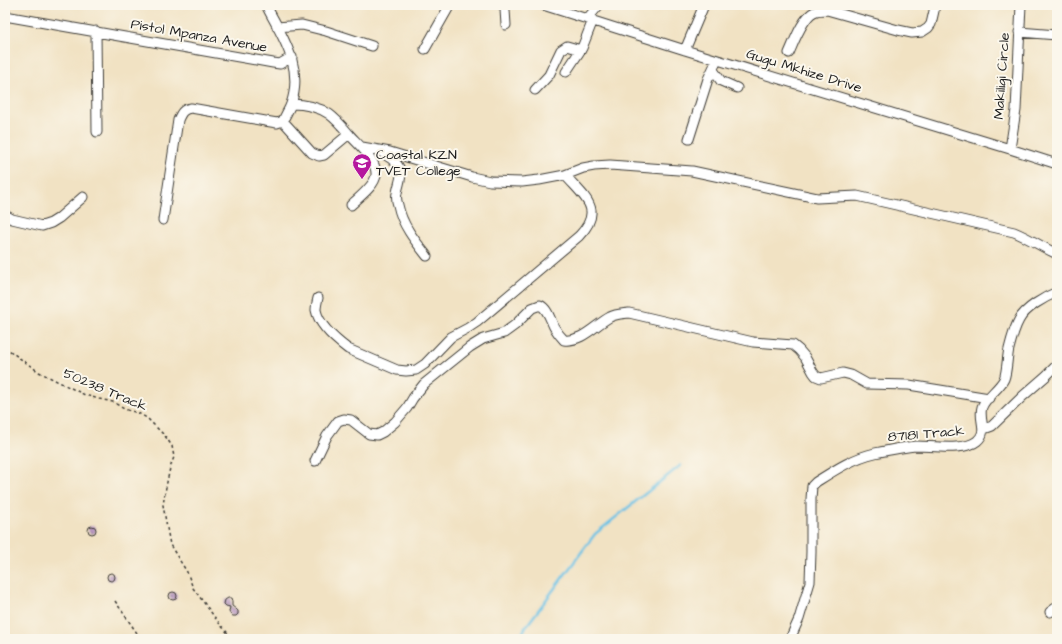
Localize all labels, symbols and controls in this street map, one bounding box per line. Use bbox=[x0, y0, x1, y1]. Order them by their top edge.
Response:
street label: Pistol Mpanza Avenue bbox=[129, 14, 269, 58]
street label: Makiligi Circle bbox=[989, 31, 1015, 120]
street label: Gugu Mkhize Drive bbox=[744, 44, 865, 98]
place label: Coastal KZN TVET College bbox=[376, 145, 461, 181]
school or university icon: Coastal KZN TVET College bbox=[351, 152, 373, 180]
street label: 50238 Track bbox=[60, 363, 151, 417]
street label: 87181 Track bbox=[887, 421, 966, 447]

